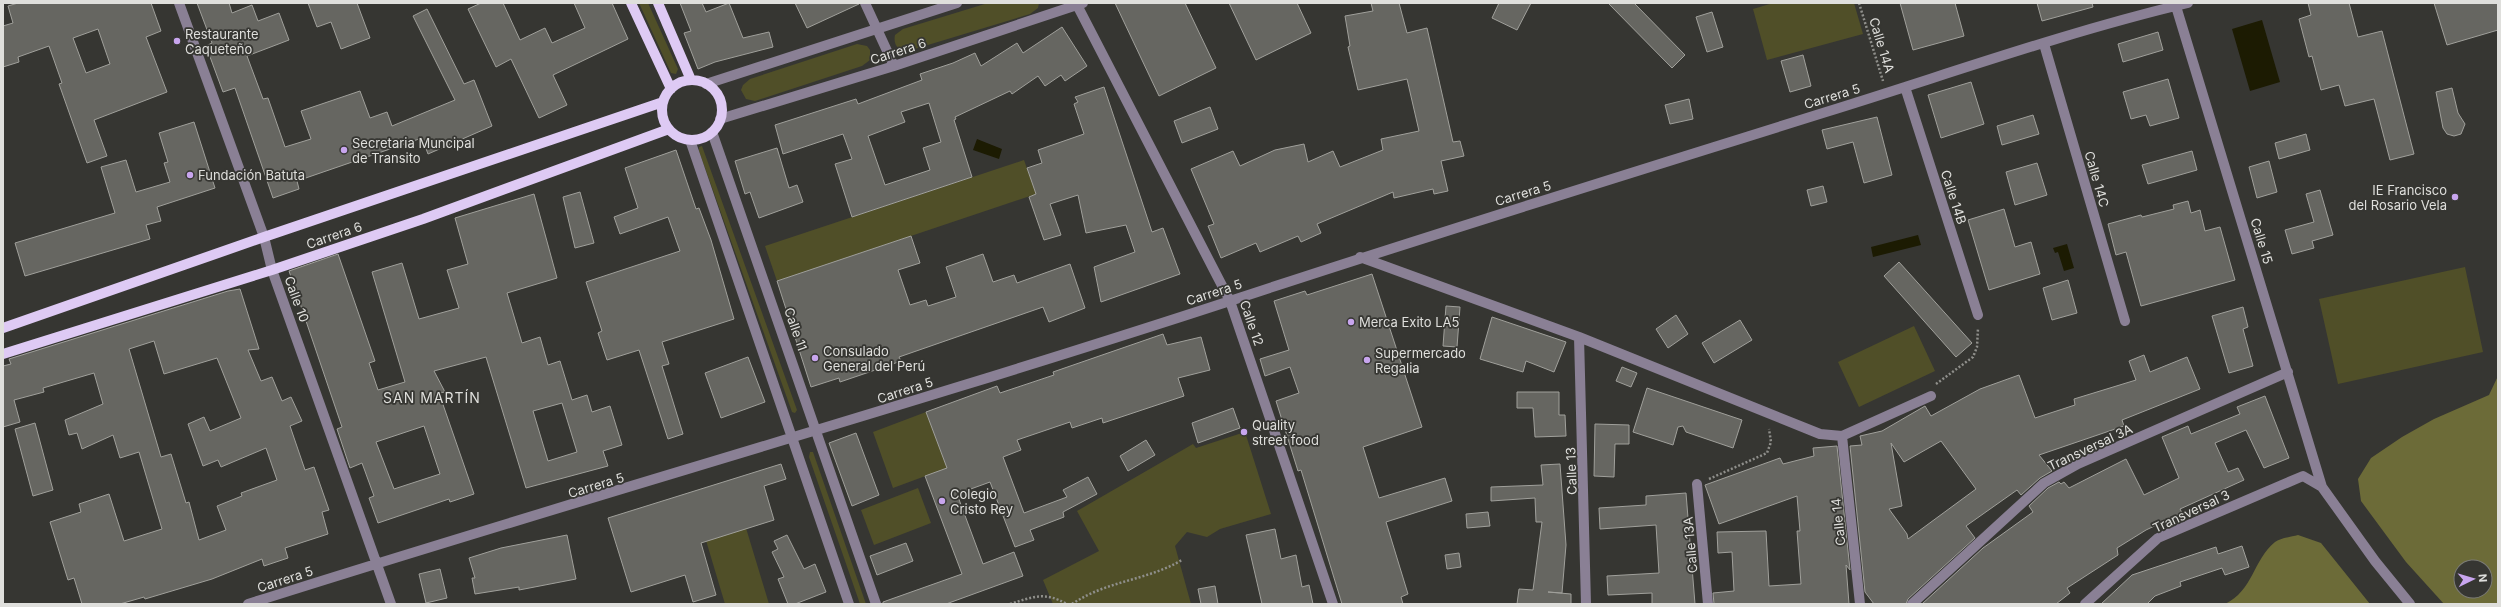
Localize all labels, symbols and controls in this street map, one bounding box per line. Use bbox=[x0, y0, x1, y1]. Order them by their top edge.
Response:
street label: Calle 14A bbox=[1866, 15, 1898, 75]
place label: Restaurante Caqueteño bbox=[185, 26, 259, 57]
street label: Carrera 6 bbox=[868, 34, 928, 68]
marker: Restaurante Caqueteño bbox=[172, 36, 182, 46]
street label: Carrera 5 bbox=[1802, 80, 1862, 112]
place label: Secretaria Muncipal de Transito bbox=[352, 135, 475, 166]
marker: Secretaria Muncipal de Transito bbox=[339, 145, 349, 155]
street label: Calle 14C bbox=[2081, 149, 2113, 209]
place label: Fundación Batuta bbox=[198, 167, 305, 183]
street label: Calle 14B bbox=[1938, 168, 1970, 226]
marker: Fundación Batuta bbox=[185, 170, 195, 180]
street label: Carrera 5 bbox=[1493, 177, 1553, 209]
place label: IE Francisco del Rosario Vela bbox=[2348, 182, 2447, 213]
marker: IE Francisco del Rosario Vela bbox=[2450, 192, 2460, 202]
street label: Calle 15 bbox=[2247, 216, 2277, 266]
street label: Carrera 6 bbox=[304, 218, 364, 252]
street label: Calle 10 bbox=[281, 274, 313, 324]
street label: Carrera 5 bbox=[1184, 275, 1244, 309]
street label: Calle 12 bbox=[1237, 298, 1267, 348]
street label: Calle 11 bbox=[781, 305, 811, 353]
place label: Merca Exito LA5 bbox=[1359, 314, 1459, 330]
marker: Merca Exito LA5 bbox=[1346, 317, 1356, 327]
place label: Consulado General del Perú bbox=[823, 343, 925, 374]
place label: Supermercado Regalia bbox=[1375, 345, 1466, 376]
marker: Consulado General del Perú bbox=[810, 353, 820, 363]
marker: Supermercado Regalia bbox=[1362, 355, 1372, 365]
street label: Carrera 5 bbox=[875, 373, 935, 407]
district label: SAN MARTÍN bbox=[383, 389, 481, 406]
place label: Quality street food bbox=[1252, 417, 1319, 448]
street label: Transversal 3A bbox=[2045, 420, 2135, 474]
marker: Quality street food bbox=[1239, 427, 1249, 437]
street label: Calle 13 bbox=[1562, 447, 1580, 495]
street label: Carrera 5 bbox=[566, 469, 626, 501]
place label: Colegio Cristo Rey bbox=[950, 486, 1013, 517]
street label: Transversal 3 bbox=[2150, 486, 2232, 536]
marker: Colegio Cristo Rey bbox=[937, 496, 947, 506]
street label: Calle 14 bbox=[1828, 497, 1848, 547]
street label: Calle 13A bbox=[1680, 516, 1700, 574]
north arrow bbox=[2453, 559, 2493, 599]
street label: Carrera 5 bbox=[255, 562, 315, 596]
text: N bbox=[2476, 573, 2490, 583]

